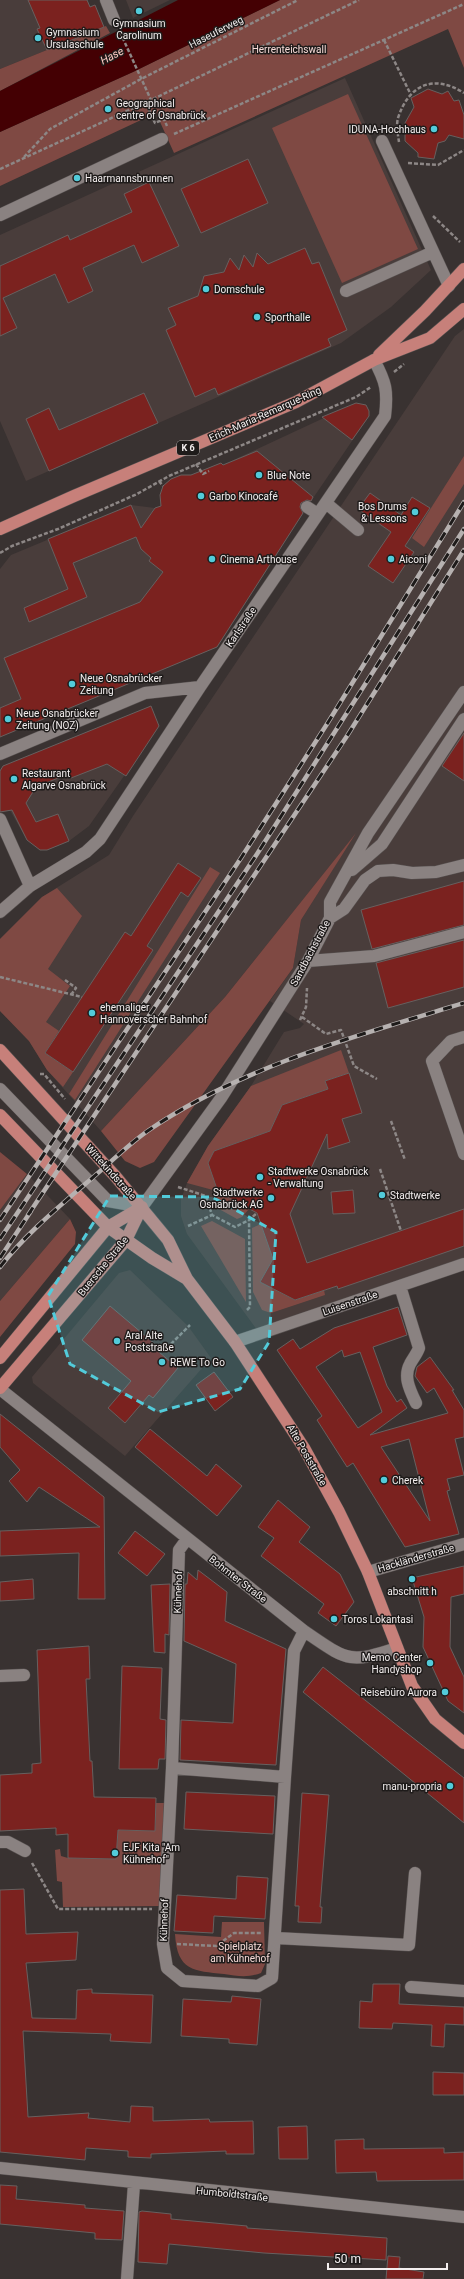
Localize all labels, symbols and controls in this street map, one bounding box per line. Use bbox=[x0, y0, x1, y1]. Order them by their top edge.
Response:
marker: Gymnasium Carolinum bbox=[134, 6, 144, 16]
street label: Haseuferweg bbox=[187, 14, 245, 50]
place label: Gymnasium Carolinum bbox=[112, 18, 166, 41]
place label: Gymnasium Ursulaschule bbox=[46, 27, 104, 50]
marker: Gymnasium Ursulaschule bbox=[33, 33, 43, 43]
water label: Hase bbox=[98, 44, 126, 67]
park label: Herrenteichswall bbox=[252, 44, 326, 55]
place label: Geographical centre of Osnabrück bbox=[116, 98, 207, 121]
marker: Geographical centre of Osnabrück bbox=[103, 104, 113, 114]
place label: IDUNA-Hochhaus bbox=[349, 124, 426, 135]
marker: IDUNA-Hochhaus bbox=[429, 124, 439, 134]
marker: Haarmannsbrunnen bbox=[72, 173, 82, 183]
place label: Haarmannsbrunnen bbox=[85, 173, 173, 184]
marker: Domschule bbox=[201, 284, 211, 294]
place label: Domschule bbox=[214, 284, 264, 295]
marker: Sporthalle bbox=[252, 312, 262, 322]
place label: Sporthalle bbox=[265, 312, 310, 323]
street label: Erich-Maria-Remarque-Ring bbox=[207, 384, 323, 444]
road number: K 6 bbox=[177, 441, 199, 455]
marker: Blue Note bbox=[254, 470, 264, 480]
place label: Blue Note bbox=[267, 470, 310, 481]
marker: Garbo Kinocafé bbox=[196, 491, 206, 501]
place label: Garbo Kinocafé bbox=[209, 491, 278, 502]
place label: Bos Drums & Lessons bbox=[358, 501, 407, 524]
marker: Bos Drums & Lessons bbox=[410, 507, 420, 517]
marker: Cinema Arthouse bbox=[207, 554, 217, 564]
place label: Cinema Arthouse bbox=[220, 554, 297, 565]
marker: Aiconi bbox=[386, 554, 396, 564]
place label: Aiconi bbox=[399, 554, 427, 565]
street label: Karlstraße bbox=[224, 605, 258, 649]
place label: Neue Osnabrücker Zeitung bbox=[80, 673, 163, 696]
marker: Neue Osnabrücker Zeitung bbox=[67, 679, 77, 689]
place label: Neue Osnabrücker Zeitung (NOZ) bbox=[16, 708, 99, 732]
marker: Neue Osnabrücker Zeitung (NOZ) bbox=[3, 714, 13, 724]
place label: Restaurant Algarve Osnabrück bbox=[22, 768, 107, 791]
marker: Restaurant Algarve Osnabrück bbox=[9, 774, 19, 784]
street label: Sandbachstraße bbox=[288, 918, 332, 988]
place label: ehemaliger Hannoverscher Bahnhof bbox=[100, 1002, 208, 1025]
marker: ehemaliger Hannoverscher Bahnhof bbox=[87, 1008, 97, 1018]
street label: Wittekindstraße bbox=[83, 1142, 139, 1202]
place label: Stadtwerke Osnabrück - Verwaltung bbox=[268, 1166, 369, 1189]
marker: Stadtwerke Osnabrück - Verwaltung bbox=[255, 1172, 265, 1182]
place label: Stadtwerke Osnabrück AG bbox=[199, 1187, 263, 1210]
marker: Stadtwerke bbox=[377, 1190, 387, 1200]
place label: Stadtwerke bbox=[390, 1190, 440, 1201]
marker: Stadtwerke Osnabrück AG bbox=[266, 1193, 276, 1203]
street label: Buersche Straße bbox=[76, 1234, 130, 1298]
street label: Luisenstraße bbox=[321, 1288, 379, 1318]
place label: Aral Alte Poststraße bbox=[125, 1330, 174, 1353]
marker: Aral Alte Poststraße bbox=[112, 1336, 122, 1346]
marker: REWE To Go bbox=[157, 1357, 167, 1367]
place label: REWE To Go bbox=[170, 1357, 225, 1368]
street label: Alte Poststraße bbox=[285, 1422, 329, 1488]
marker: Cherek bbox=[379, 1475, 389, 1485]
place label: Cherek bbox=[392, 1475, 424, 1486]
street label: Hackländerstraße bbox=[377, 1542, 455, 1574]
street label: Bohmter Straße bbox=[207, 1553, 269, 1605]
street label: Kühnehof bbox=[172, 1570, 184, 1614]
marker: abschnitt h bbox=[407, 1574, 417, 1584]
place label: abschnitt h bbox=[387, 1586, 437, 1597]
marker: Toros Lokantasi bbox=[329, 1614, 339, 1624]
place label: Toros Lokantasi bbox=[342, 1614, 413, 1625]
place label: Memo Center Handyshop bbox=[362, 1652, 423, 1675]
marker: Memo Center Handyshop bbox=[425, 1658, 435, 1668]
place label: Reisebüro Aurora bbox=[360, 1687, 437, 1698]
marker: Reisebüro Aurora bbox=[440, 1687, 450, 1697]
place label: manu-propria bbox=[383, 1781, 442, 1792]
marker: manu-propria bbox=[445, 1781, 455, 1791]
place label: EJF Kita "Am Kühnehof" bbox=[123, 1842, 180, 1865]
marker: EJF Kita "Am Kühnehof" bbox=[110, 1848, 120, 1858]
street label: Kühnehof bbox=[158, 1898, 170, 1942]
park label: Spielplatz am Kühnehof bbox=[210, 1941, 270, 1964]
street label: Humboldtstraße bbox=[195, 2185, 269, 2203]
scale bar bbox=[328, 2245, 447, 2271]
text: 50 m bbox=[334, 2252, 361, 2266]

